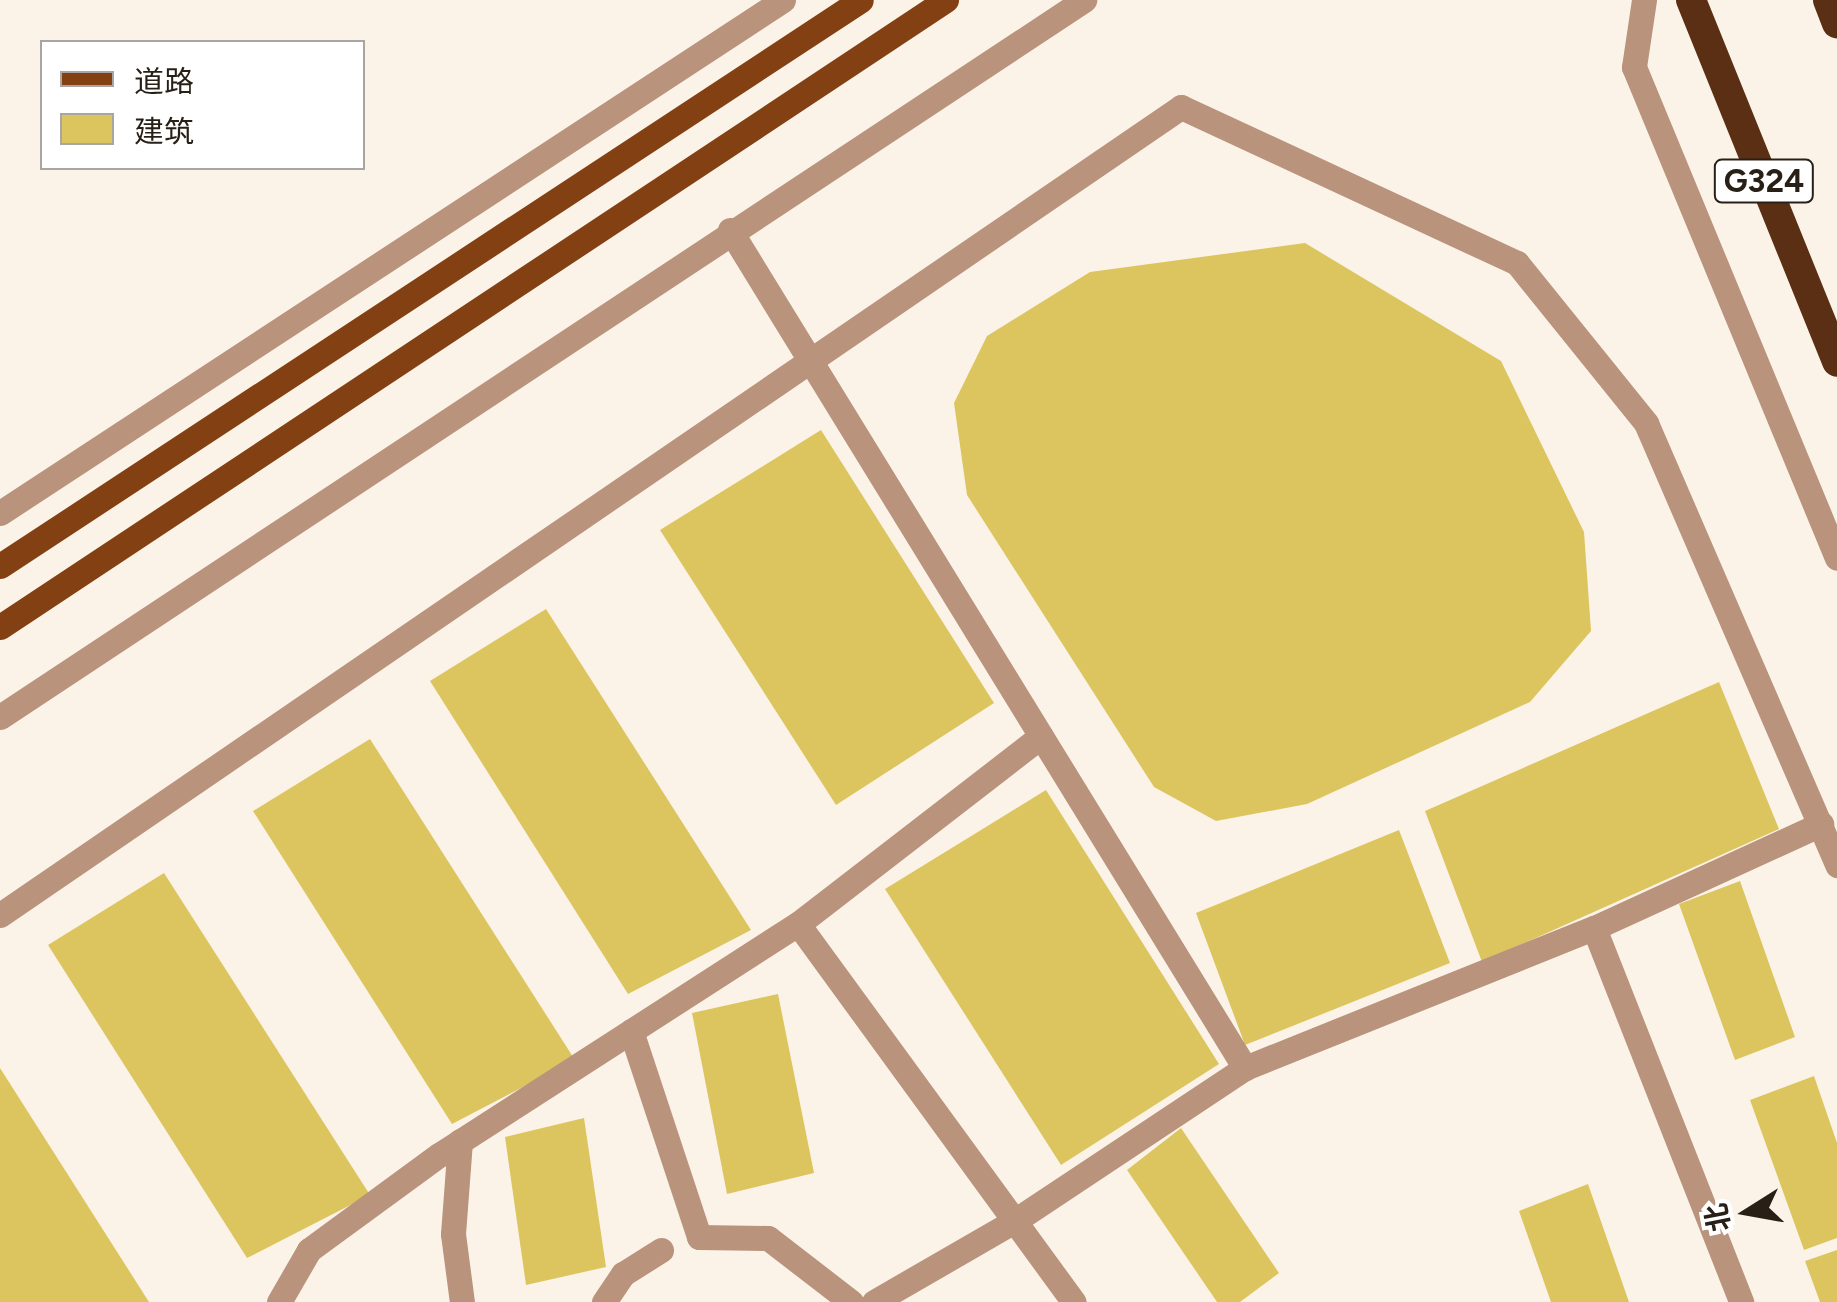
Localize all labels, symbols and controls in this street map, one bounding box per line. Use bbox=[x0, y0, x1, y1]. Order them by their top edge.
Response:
legend bbox=[40, 40, 365, 170]
text: 道路 bbox=[134, 63, 194, 100]
text: 建筑 bbox=[134, 113, 194, 150]
road number: G324 bbox=[1712, 154, 1816, 208]
north arrow bbox=[1697, 1162, 1797, 1262]
text: 北 bbox=[1698, 1201, 1737, 1235]

